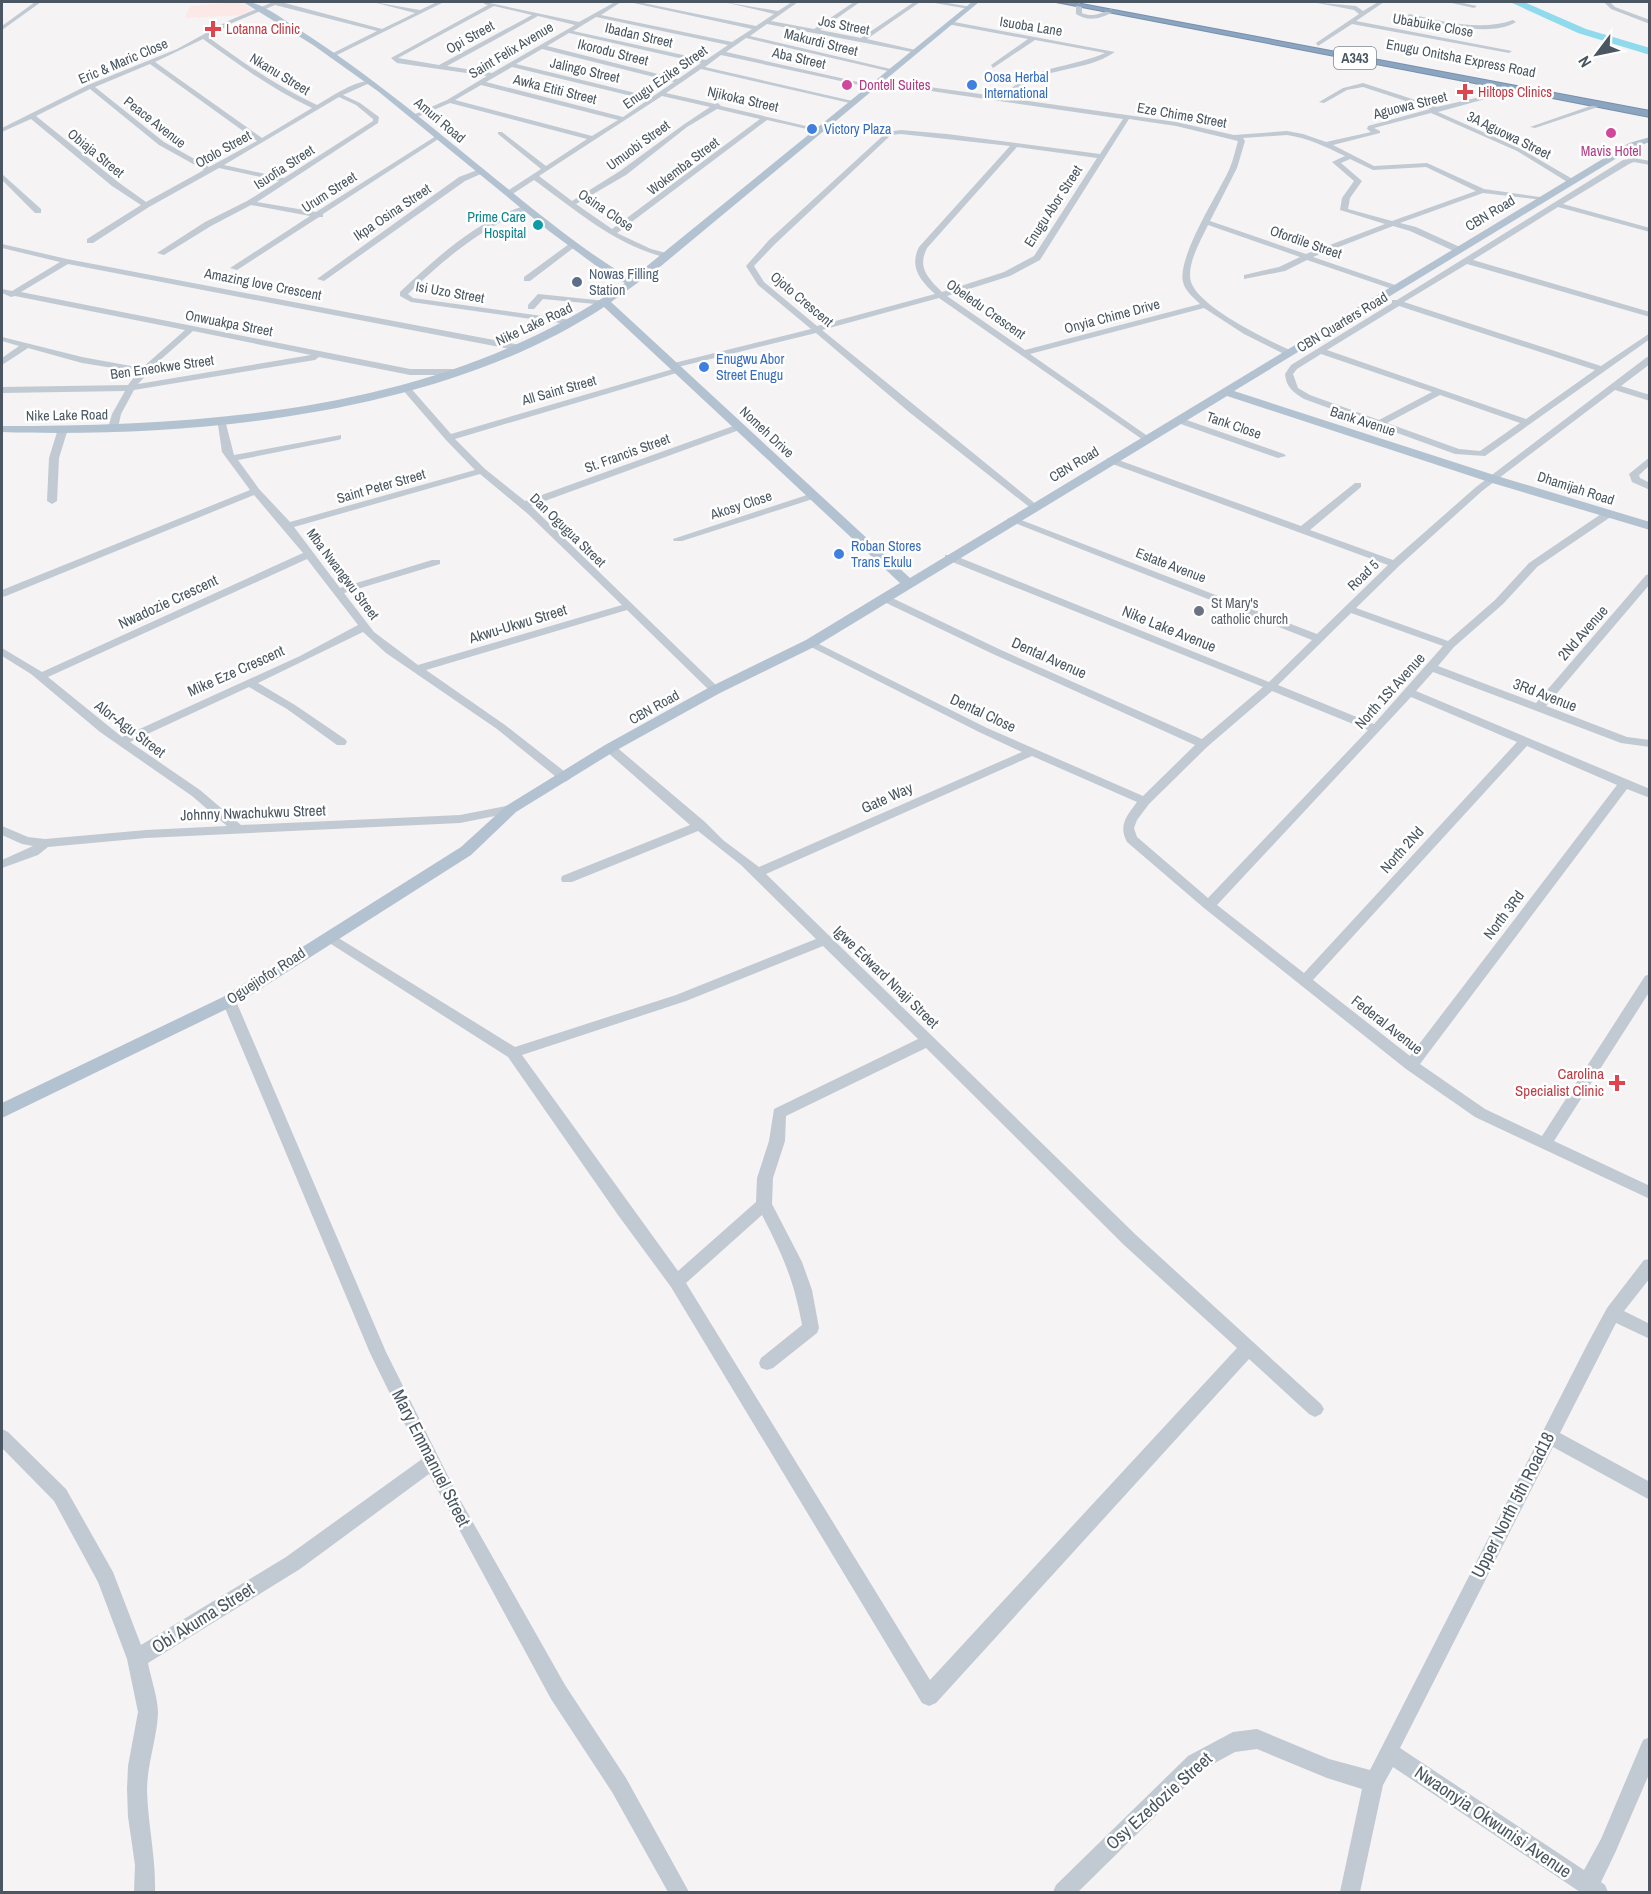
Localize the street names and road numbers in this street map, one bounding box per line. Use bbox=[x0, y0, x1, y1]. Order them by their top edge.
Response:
street label: Ubabuike Close bbox=[1391, 9, 1475, 41]
street label: Jos Street bbox=[817, 11, 871, 39]
street label: Isuoba Lane bbox=[998, 12, 1064, 40]
street label: Opi Street bbox=[443, 16, 497, 58]
street label: Saint Felix Avenue bbox=[465, 18, 557, 82]
street label: Ibadan Street bbox=[603, 18, 675, 52]
street label: Makurdi Street bbox=[782, 24, 860, 60]
street label: Eric & Maric Close bbox=[75, 34, 171, 88]
street label: Ikorodu Street bbox=[576, 35, 650, 69]
street label: Enugu Onitsha Express Road bbox=[1385, 35, 1537, 81]
street label: Enugu Ezike Street bbox=[619, 41, 711, 113]
street label: Aba Street bbox=[770, 43, 827, 73]
road number: A343 bbox=[1334, 47, 1376, 69]
street label: Nkanu Street bbox=[247, 49, 313, 99]
street label: Jalingo Street bbox=[548, 53, 622, 87]
street label: Awka Etiti Street bbox=[510, 70, 599, 108]
street label: Njikoka Street bbox=[706, 82, 780, 116]
street label: Aguowa Street bbox=[1370, 87, 1449, 123]
street label: Peace Avenue bbox=[120, 92, 190, 152]
street label: Amuri Road bbox=[410, 93, 469, 147]
street label: Eze Chime Street bbox=[1136, 98, 1228, 132]
street label: 3A Aguowa Street bbox=[1464, 107, 1554, 163]
street label: Umuobi Street bbox=[603, 116, 673, 174]
street label: Obiaja Street bbox=[64, 125, 128, 181]
street label: Otolo Street bbox=[192, 126, 254, 172]
street label: Wokemba Street bbox=[644, 133, 722, 199]
street label: Isuofia Street bbox=[250, 141, 318, 193]
street label: Enugu Abor Street bbox=[1020, 162, 1086, 250]
street label: Urum Street bbox=[298, 168, 360, 216]
street label: Ikpa Osina Street bbox=[350, 180, 434, 244]
street label: Osina Close bbox=[575, 185, 637, 235]
street label: CBN Road bbox=[1462, 191, 1518, 235]
street label: Ofordile Street bbox=[1268, 221, 1344, 263]
street label: Amazing love Crescent bbox=[202, 264, 323, 304]
street label: Ojoto Crescent bbox=[767, 267, 837, 331]
street label: Obeledu Crescent bbox=[943, 275, 1029, 343]
street label: Isi Uzo Street bbox=[414, 277, 486, 307]
street label: CBN Quarters Road bbox=[1293, 288, 1391, 356]
street label: Onyia Chime Drive bbox=[1062, 295, 1162, 337]
street label: Nike Lake Road bbox=[493, 298, 575, 350]
street label: Onwuakpa Street bbox=[184, 306, 274, 340]
street label: Ben Eneokwe Street bbox=[109, 351, 215, 383]
street label: All Saint Street bbox=[519, 371, 598, 409]
street label: Nomeh Drive bbox=[736, 402, 798, 462]
street label: Bank Avenue bbox=[1328, 402, 1398, 440]
street label: Nike Lake Road bbox=[26, 405, 108, 425]
street label: Tank Close bbox=[1204, 407, 1264, 443]
street label: St. Francis Street bbox=[582, 429, 672, 477]
street label: CBN Road bbox=[1046, 442, 1102, 486]
street label: Saint Peter Street bbox=[335, 465, 427, 507]
street label: Dhamijah Road bbox=[1535, 467, 1617, 509]
street label: Akosy Close bbox=[707, 487, 774, 524]
street label: Dan Ogugua Street bbox=[526, 489, 610, 571]
street label: Mba Nwangwu Street bbox=[303, 525, 383, 623]
street label: Estate Avenue bbox=[1133, 543, 1209, 587]
street label: Road 5 bbox=[1343, 556, 1383, 594]
street label: Nwadozie Crescent bbox=[115, 569, 221, 634]
street label: Akwu-Ukwu Street bbox=[465, 599, 570, 649]
street label: Nike Lake Avenue bbox=[1119, 600, 1219, 657]
street label: 2Nd Avenue bbox=[1553, 600, 1613, 665]
street label: Dental Avenue bbox=[1008, 632, 1090, 683]
street label: Mike Eze Crescent bbox=[184, 640, 288, 701]
street label: North 1St Avenue bbox=[1350, 648, 1430, 733]
street label: 3Rd Avenue bbox=[1510, 673, 1580, 716]
street label: CBN Road bbox=[626, 686, 682, 728]
street label: Dental Close bbox=[947, 688, 1020, 737]
street label: Alor-Agu Street bbox=[90, 694, 171, 763]
street label: Gate Way bbox=[858, 777, 917, 818]
street label: Johnny Nwachukwu Street bbox=[180, 799, 327, 826]
street label: North 2Nd bbox=[1375, 822, 1428, 878]
street label: North 3Rd bbox=[1478, 886, 1529, 943]
street label: Igwe Edward Nnaji Street bbox=[829, 921, 944, 1033]
street label: Oguejiofor Road bbox=[222, 942, 309, 1009]
street label: Federal Avenue bbox=[1347, 990, 1428, 1059]
street label: Mary Emmanuel Street bbox=[386, 1385, 477, 1531]
street label: Upper North 5th Road18 bbox=[1465, 1427, 1560, 1582]
street label: Obi Akuma Street bbox=[147, 1576, 259, 1659]
street label: Osy Ezedozie Street bbox=[1100, 1746, 1217, 1855]
street label: Nwaonyia Okwunisi Avenue bbox=[1410, 1760, 1577, 1883]

